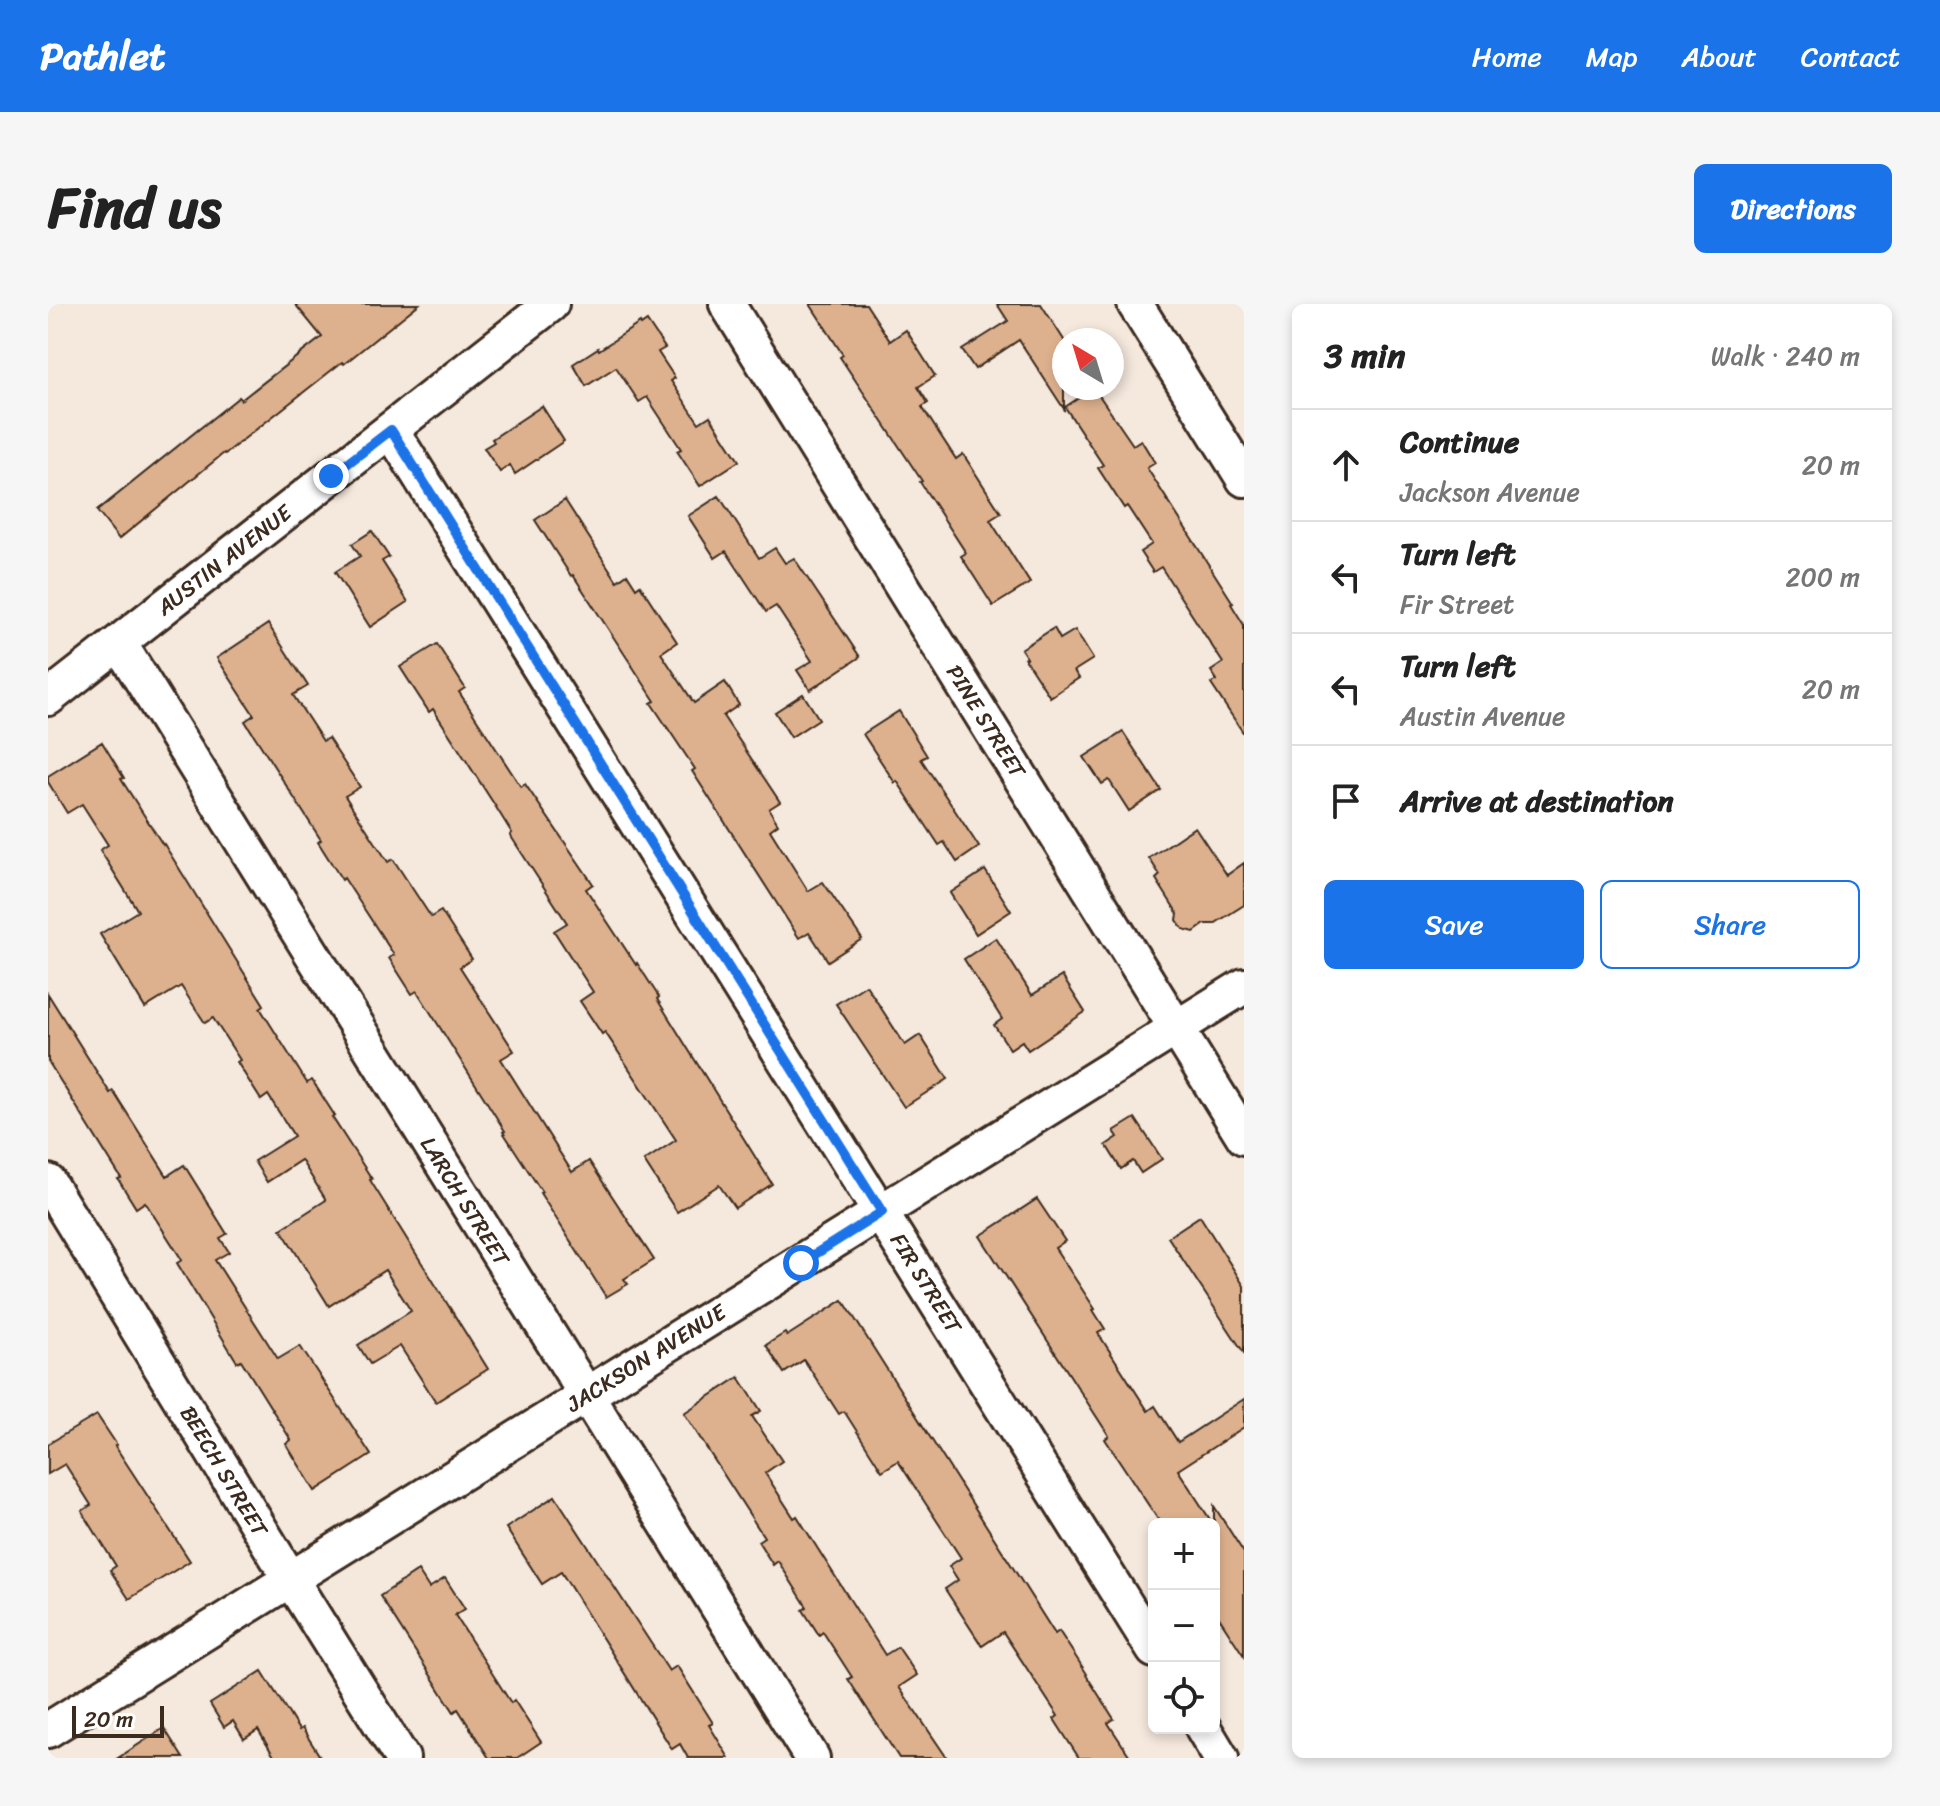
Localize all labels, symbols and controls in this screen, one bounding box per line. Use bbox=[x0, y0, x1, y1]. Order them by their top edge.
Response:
text: Pathlet bbox=[40, 23, 166, 90]
text: Home bbox=[1472, 32, 1542, 81]
text: Map bbox=[1586, 32, 1637, 81]
text: About bbox=[1681, 32, 1757, 81]
text: Contact bbox=[1801, 32, 1900, 81]
text: Find us bbox=[48, 159, 221, 258]
button: Directions bbox=[1694, 164, 1892, 253]
text: 3 min bbox=[1324, 326, 1405, 386]
north arrow bbox=[1052, 328, 1124, 400]
text: Walk · 240 m bbox=[1711, 333, 1860, 379]
text: Continue bbox=[1400, 415, 1519, 469]
text: 20 m bbox=[1802, 442, 1860, 488]
icon: ahead bbox=[1324, 443, 1368, 487]
route end bbox=[313, 458, 349, 494]
text: Jackson Avenue bbox=[1400, 469, 1580, 515]
street label: AUSTIN AVENUE bbox=[147, 493, 302, 626]
text: Turn left bbox=[1400, 527, 1516, 581]
text: 200 m bbox=[1785, 554, 1860, 600]
icon: left bbox=[1324, 555, 1368, 599]
text: Fir Street bbox=[1400, 581, 1514, 627]
text: Turn left bbox=[1400, 639, 1516, 693]
street label: PINE STREET bbox=[936, 656, 1037, 787]
text: 20 m bbox=[1802, 666, 1860, 712]
icon: left bbox=[1324, 667, 1368, 711]
text: Austin Avenue bbox=[1400, 693, 1565, 739]
text: Arrive at destination bbox=[1400, 774, 1674, 828]
icon: arrive bbox=[1324, 779, 1368, 823]
button: Save bbox=[1324, 880, 1584, 969]
button: Share bbox=[1600, 880, 1860, 969]
street label: LARCH STREET bbox=[410, 1129, 521, 1275]
street label: FIR STREET bbox=[880, 1225, 973, 1342]
route start bbox=[783, 1245, 819, 1281]
street label: JACKSON AVENUE bbox=[557, 1292, 735, 1423]
street label: BEECH STREET bbox=[169, 1398, 280, 1546]
map controls bbox=[1148, 1518, 1220, 1734]
button: + bbox=[1148, 1518, 1220, 1590]
button: − bbox=[1148, 1590, 1220, 1662]
button: locate bbox=[1148, 1662, 1220, 1734]
text: 20 m bbox=[84, 1700, 133, 1739]
scale bar bbox=[72, 1702, 164, 1738]

